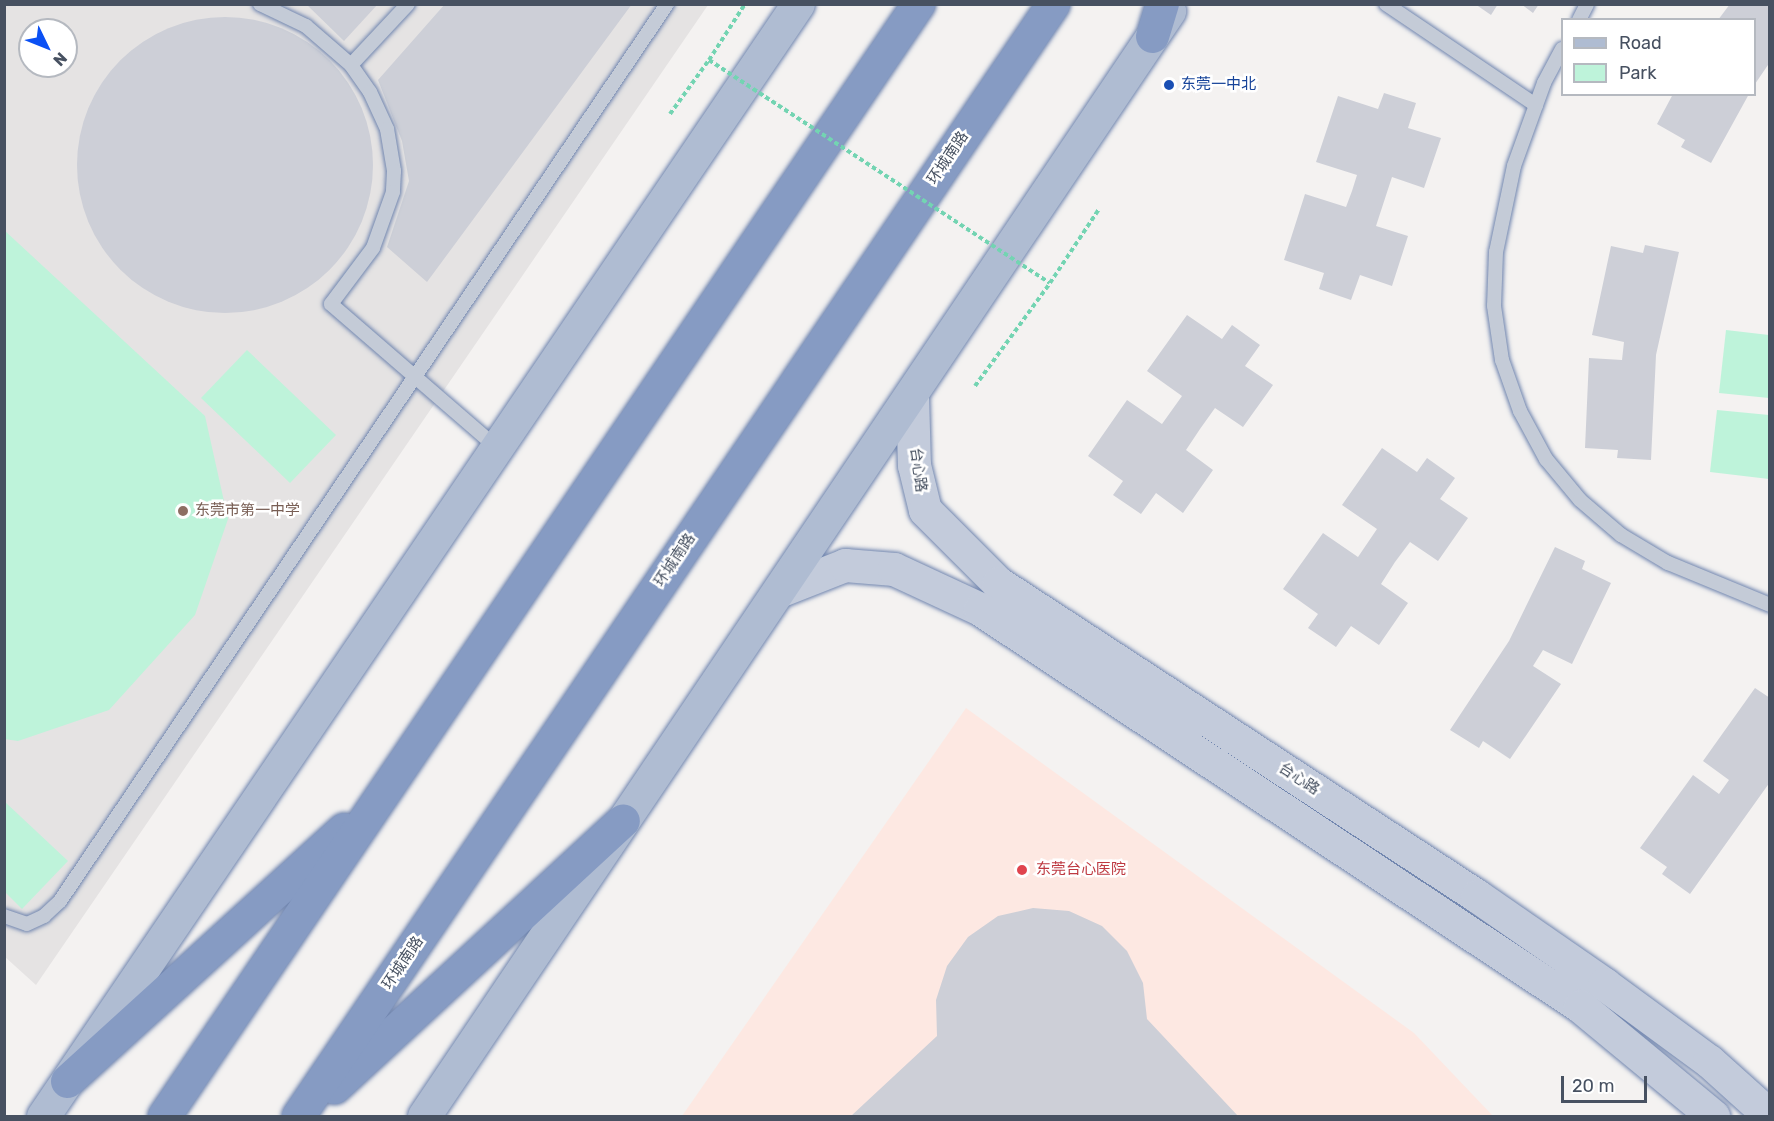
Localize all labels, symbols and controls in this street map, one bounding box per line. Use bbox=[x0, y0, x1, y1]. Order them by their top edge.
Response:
north arrow bbox=[18, 18, 78, 78]
legend bbox=[1561, 18, 1756, 96]
text: Road bbox=[1619, 32, 1662, 54]
text: N bbox=[49, 49, 71, 70]
text: Park bbox=[1619, 62, 1656, 84]
place label: 东莞一中北 bbox=[1181, 76, 1256, 94]
marker: 东莞一中北 bbox=[1162, 78, 1176, 92]
street label: 环城南路 bbox=[924, 128, 972, 188]
street label: 台心路 bbox=[906, 446, 930, 494]
place label: 东莞市第一中学 bbox=[195, 502, 300, 520]
marker: 东莞市第一中学 bbox=[176, 504, 190, 518]
street label: 环城南路 bbox=[651, 530, 699, 590]
street label: 台心路 bbox=[1275, 759, 1323, 799]
marker: 东莞台心医院 bbox=[1013, 861, 1031, 879]
place label: 东莞台心医院 bbox=[1036, 861, 1126, 879]
street label: 环城南路 bbox=[379, 933, 427, 993]
scale bar bbox=[1564, 1064, 1650, 1102]
text: 20 m bbox=[1572, 1075, 1614, 1097]

